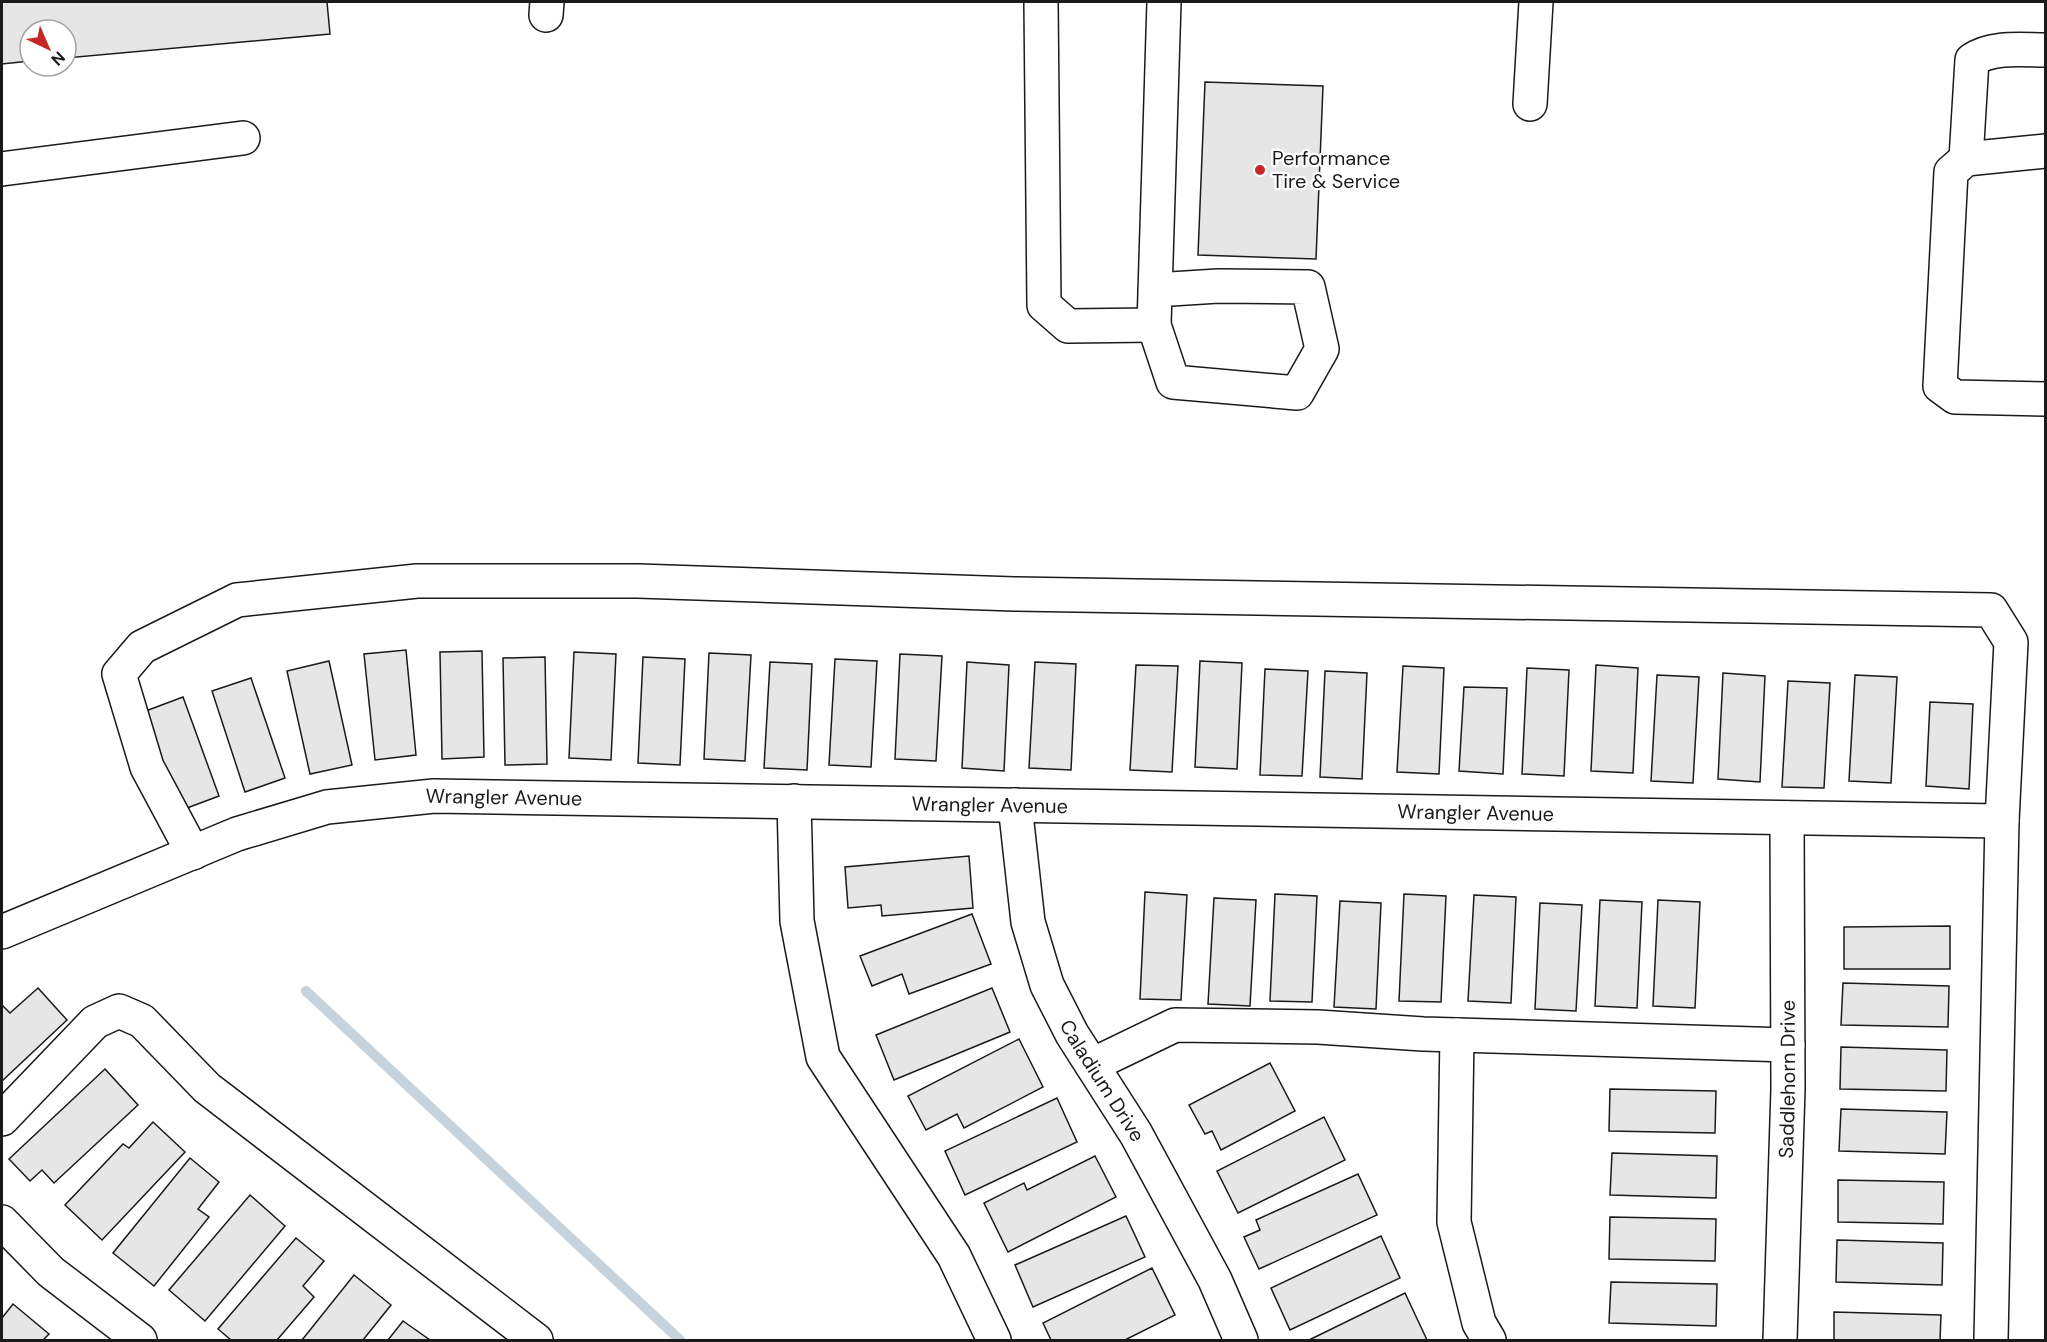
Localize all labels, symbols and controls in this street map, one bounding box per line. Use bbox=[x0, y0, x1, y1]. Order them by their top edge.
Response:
north arrow bbox=[18, 18, 78, 78]
text: N bbox=[47, 47, 70, 70]
place label: Performance Tire & Service bbox=[1272, 145, 1400, 194]
marker: Performance Tire & Service bbox=[1253, 163, 1267, 177]
street label: Wrangler Avenue bbox=[425, 783, 582, 811]
street label: Wrangler Avenue bbox=[911, 791, 1068, 819]
street label: Wrangler Avenue bbox=[1397, 798, 1554, 827]
street label: Saddlehorn Drive bbox=[1773, 1000, 1801, 1159]
street label: Caladium Drive bbox=[1054, 1015, 1151, 1146]

